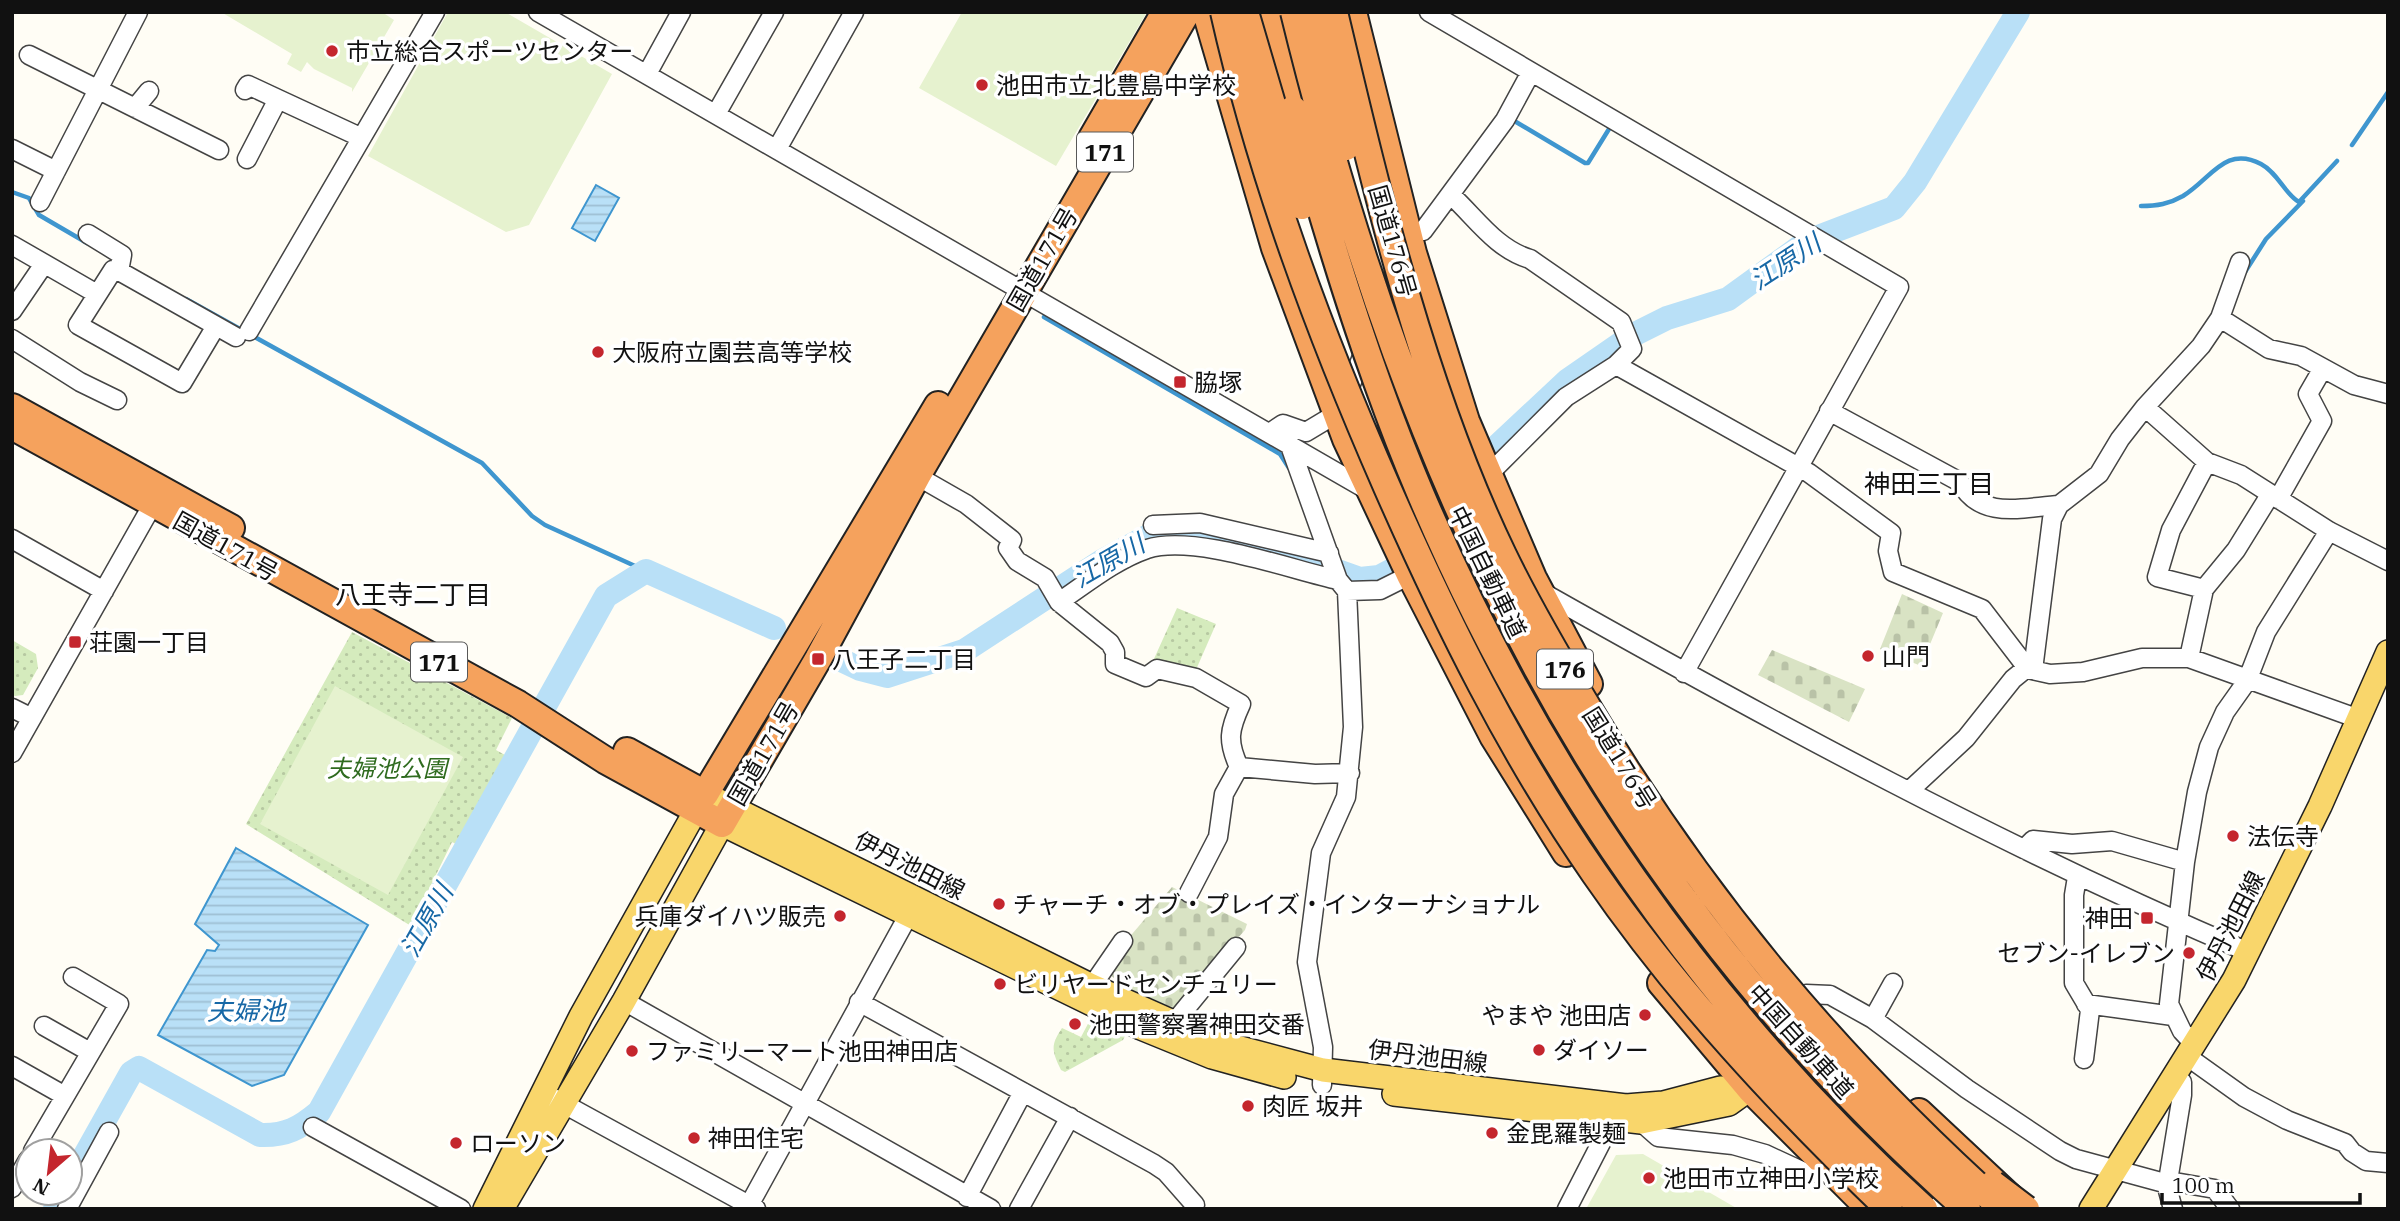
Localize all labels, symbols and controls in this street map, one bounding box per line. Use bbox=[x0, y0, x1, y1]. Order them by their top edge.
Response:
place label: 市立総合スポーツセンター bbox=[346, 35, 634, 67]
marker: 市立総合スポーツセンター bbox=[324, 43, 340, 59]
place label: 池田市立北豊島中学校 bbox=[996, 69, 1236, 101]
marker: 池田市立北豊島中学校 bbox=[974, 77, 990, 93]
road number: 171 bbox=[1077, 132, 1133, 172]
street label: 国道176号 bbox=[1362, 181, 1424, 301]
street label: 国道171号 bbox=[999, 201, 1085, 317]
water label: 江原川 bbox=[1743, 224, 1829, 297]
place label: 大阪府立園芸高等学校 bbox=[612, 336, 852, 368]
marker: 大阪府立園芸高等学校 bbox=[590, 344, 606, 360]
place label: 脇塚 bbox=[1194, 366, 1242, 398]
marker: 脇塚 bbox=[1172, 374, 1188, 390]
district label: 神田三丁目 bbox=[1864, 466, 1994, 500]
street label: 中国自動車道 bbox=[1442, 500, 1534, 644]
street label: 国道171号 bbox=[168, 504, 284, 588]
water label: 江原川 bbox=[1066, 524, 1153, 594]
district label: 八王寺二丁目 bbox=[335, 577, 491, 611]
place label: 荘園一丁目 bbox=[89, 626, 209, 658]
marker: 荘園一丁目 bbox=[67, 634, 83, 650]
place label: 山門 bbox=[1882, 640, 1930, 672]
road number: 171 bbox=[411, 642, 467, 682]
place label: 八王子二丁目 bbox=[832, 643, 976, 675]
marker: 山門 bbox=[1860, 648, 1876, 664]
road number: 176 bbox=[1537, 650, 1593, 688]
marker: 八王子二丁目 bbox=[810, 651, 826, 667]
street label: 国道171号 bbox=[720, 695, 806, 811]
street label: 国道176号 bbox=[1576, 701, 1664, 815]
park label: 夫婦池公園 bbox=[327, 752, 450, 784]
place label: 法伝寺 bbox=[2247, 820, 2319, 852]
street label: 伊丹池田線 bbox=[849, 824, 971, 906]
marker: 法伝寺 bbox=[2225, 828, 2241, 844]
street label: 伊丹池田線 bbox=[2189, 865, 2271, 987]
water label: 江原川 bbox=[392, 875, 461, 962]
place label: チャーチ・オブ・プレイズ・インターナショナル bbox=[1013, 888, 1540, 920]
marker: チャーチ・オブ・プレイズ・インターナショナル bbox=[991, 896, 1007, 912]
place label: 兵庫ダイハツ販売 bbox=[634, 900, 826, 932]
place label: 神田 bbox=[2085, 902, 2133, 934]
marker: 兵庫ダイハツ販売 bbox=[832, 908, 848, 924]
marker: 神田 bbox=[2139, 910, 2155, 926]
place label: セブン-イレブン bbox=[1998, 937, 2175, 969]
marker: セブン-イレブン bbox=[2181, 945, 2197, 961]
place label: ビリヤードセンチュリー bbox=[1014, 968, 1278, 1000]
marker: ビリヤードセンチュリー bbox=[992, 976, 1008, 992]
street label: 中国自動車道 bbox=[1741, 977, 1861, 1105]
water label: 夫婦池 bbox=[207, 993, 288, 1027]
place label: やまや 池田店 bbox=[1481, 999, 1631, 1031]
marker: やまや 池田店 bbox=[1637, 1007, 1653, 1023]
place label: 池田警察署神田交番 bbox=[1089, 1008, 1305, 1040]
marker: 池田警察署神田交番 bbox=[1067, 1016, 1083, 1032]
street label: 伊丹池田線 bbox=[1366, 1033, 1490, 1079]
place label: ダイソー bbox=[1553, 1034, 1649, 1066]
place label: ファミリーマート池田神田店 bbox=[646, 1035, 958, 1067]
marker: ダイソー bbox=[1531, 1042, 1547, 1058]
marker: ファミリーマート池田神田店 bbox=[624, 1043, 640, 1059]
place label: 肉匠 坂井 bbox=[1262, 1090, 1364, 1122]
marker: 肉匠 坂井 bbox=[1240, 1098, 1256, 1114]
place label: 金毘羅製麺 bbox=[1506, 1117, 1626, 1149]
place label: 神田住宅 bbox=[708, 1122, 804, 1154]
marker: 金毘羅製麺 bbox=[1484, 1125, 1500, 1141]
place label: ローソン bbox=[470, 1127, 566, 1159]
marker: 神田住宅 bbox=[686, 1130, 702, 1146]
marker: ローソン bbox=[448, 1135, 464, 1151]
north arrow bbox=[14, 1137, 84, 1207]
place label: 池田市立神田小学校 bbox=[1663, 1162, 1879, 1194]
scale bar bbox=[2162, 1162, 2360, 1206]
marker: 池田市立神田小学校 bbox=[1641, 1170, 1657, 1186]
text: 100 m bbox=[2172, 1171, 2235, 1199]
text: N bbox=[29, 1173, 53, 1201]

